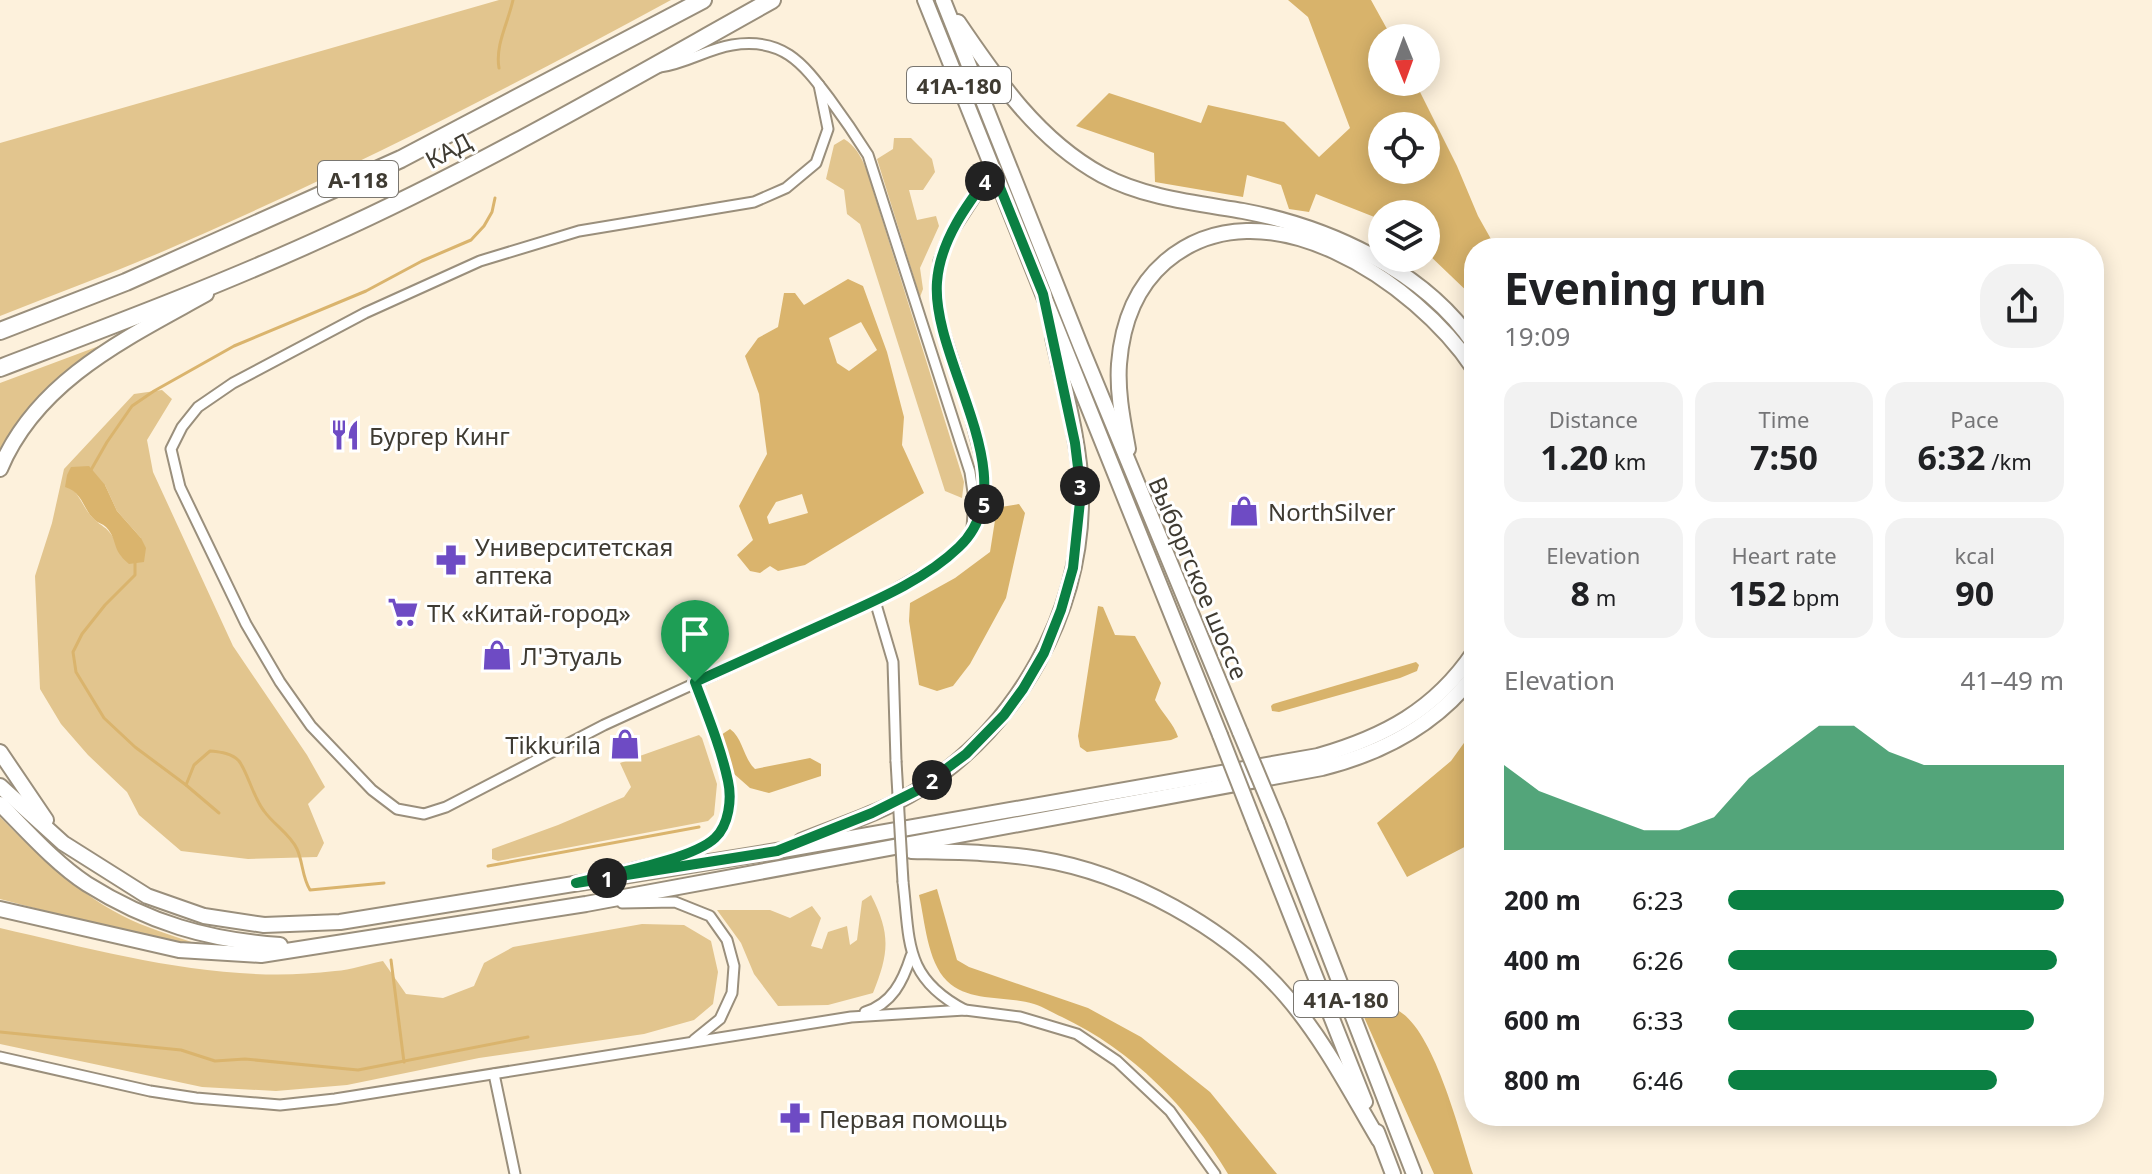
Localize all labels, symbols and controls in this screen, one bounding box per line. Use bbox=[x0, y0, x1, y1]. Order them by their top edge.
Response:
north arrow bbox=[1368, 24, 1440, 96]
map controls bbox=[1368, 24, 1440, 272]
road number: 41А-180 bbox=[907, 67, 1011, 103]
button: locate bbox=[1368, 112, 1440, 184]
street label: КАД bbox=[419, 124, 477, 176]
road number: А-118 bbox=[318, 161, 398, 197]
pin: 4 bbox=[965, 161, 1005, 201]
text: 4 bbox=[979, 166, 991, 196]
button: layers bbox=[1368, 200, 1440, 272]
text: Evening run bbox=[1504, 258, 1767, 318]
button: share bbox=[1980, 264, 2064, 348]
text: 19:09 bbox=[1504, 318, 1570, 354]
text: Distance bbox=[1549, 404, 1638, 434]
text: Time bbox=[1759, 404, 1809, 434]
text: Pace bbox=[1950, 404, 1999, 434]
restaurant icon: Бургер Кинг bbox=[328, 418, 362, 452]
place label: Бургер Кинг bbox=[369, 419, 510, 452]
text: 1.20 bbox=[1540, 434, 1608, 480]
text: 7:50 bbox=[1750, 434, 1818, 480]
text: 6:32 bbox=[1918, 434, 1986, 480]
text: km bbox=[1608, 446, 1646, 476]
text: /km bbox=[1986, 446, 2032, 476]
pin: 3 bbox=[1060, 466, 1100, 506]
text: 3 bbox=[1074, 471, 1086, 501]
street label: Выборгское шоссе bbox=[1141, 472, 1257, 684]
pin: 5 bbox=[964, 484, 1004, 524]
text: 5 bbox=[978, 489, 990, 519]
shop icon: NorthSilver bbox=[1227, 494, 1261, 528]
place label: NorthSilver bbox=[1268, 495, 1395, 528]
place label: Университетская аптека bbox=[475, 530, 673, 591]
text: Elevation bbox=[1546, 540, 1640, 570]
text: Heart rate bbox=[1731, 540, 1837, 570]
text: kcal bbox=[1955, 540, 1995, 570]
pharmacy icon: Университетская аптека bbox=[434, 543, 468, 577]
text: 8 bbox=[1570, 570, 1590, 616]
text: 152 bbox=[1728, 570, 1786, 616]
text: 90 bbox=[1955, 570, 1994, 616]
text: m bbox=[1590, 582, 1616, 612]
text: bpm bbox=[1786, 582, 1840, 612]
supermarket icon: ТК «Китай-город» bbox=[386, 595, 420, 629]
place label: ТК «Китай-город» bbox=[427, 596, 631, 629]
pin bbox=[661, 600, 729, 682]
icon: arrive bbox=[673, 612, 717, 656]
shop icon: Л'Этуаль bbox=[480, 638, 514, 672]
place label: Л'Этуаль bbox=[521, 639, 622, 672]
text: Elevation bbox=[1504, 662, 1615, 698]
text: 41–49 m bbox=[1960, 662, 2064, 698]
shop icon: Tikkurila bbox=[608, 727, 642, 761]
place label: Tikkurila bbox=[505, 728, 601, 761]
pin: 2 bbox=[912, 760, 952, 800]
text: 2 bbox=[926, 765, 938, 795]
pin: 1 bbox=[587, 858, 627, 898]
text: 1 bbox=[601, 863, 613, 893]
text: 200 m bbox=[1504, 882, 1581, 918]
text: 6:23 bbox=[1632, 882, 1684, 918]
text: 400 m bbox=[1504, 942, 1581, 978]
text: 6:26 bbox=[1632, 942, 1684, 978]
road number: 41А-180 bbox=[1294, 981, 1398, 1017]
text: 600 m bbox=[1504, 1002, 1581, 1038]
text: 6:33 bbox=[1632, 1002, 1684, 1038]
text: 800 m bbox=[1504, 1062, 1581, 1098]
text: 6:46 bbox=[1632, 1062, 1684, 1098]
pharmacy icon: Первая помощь bbox=[778, 1101, 812, 1135]
place label: Первая помощь bbox=[819, 1102, 1007, 1135]

